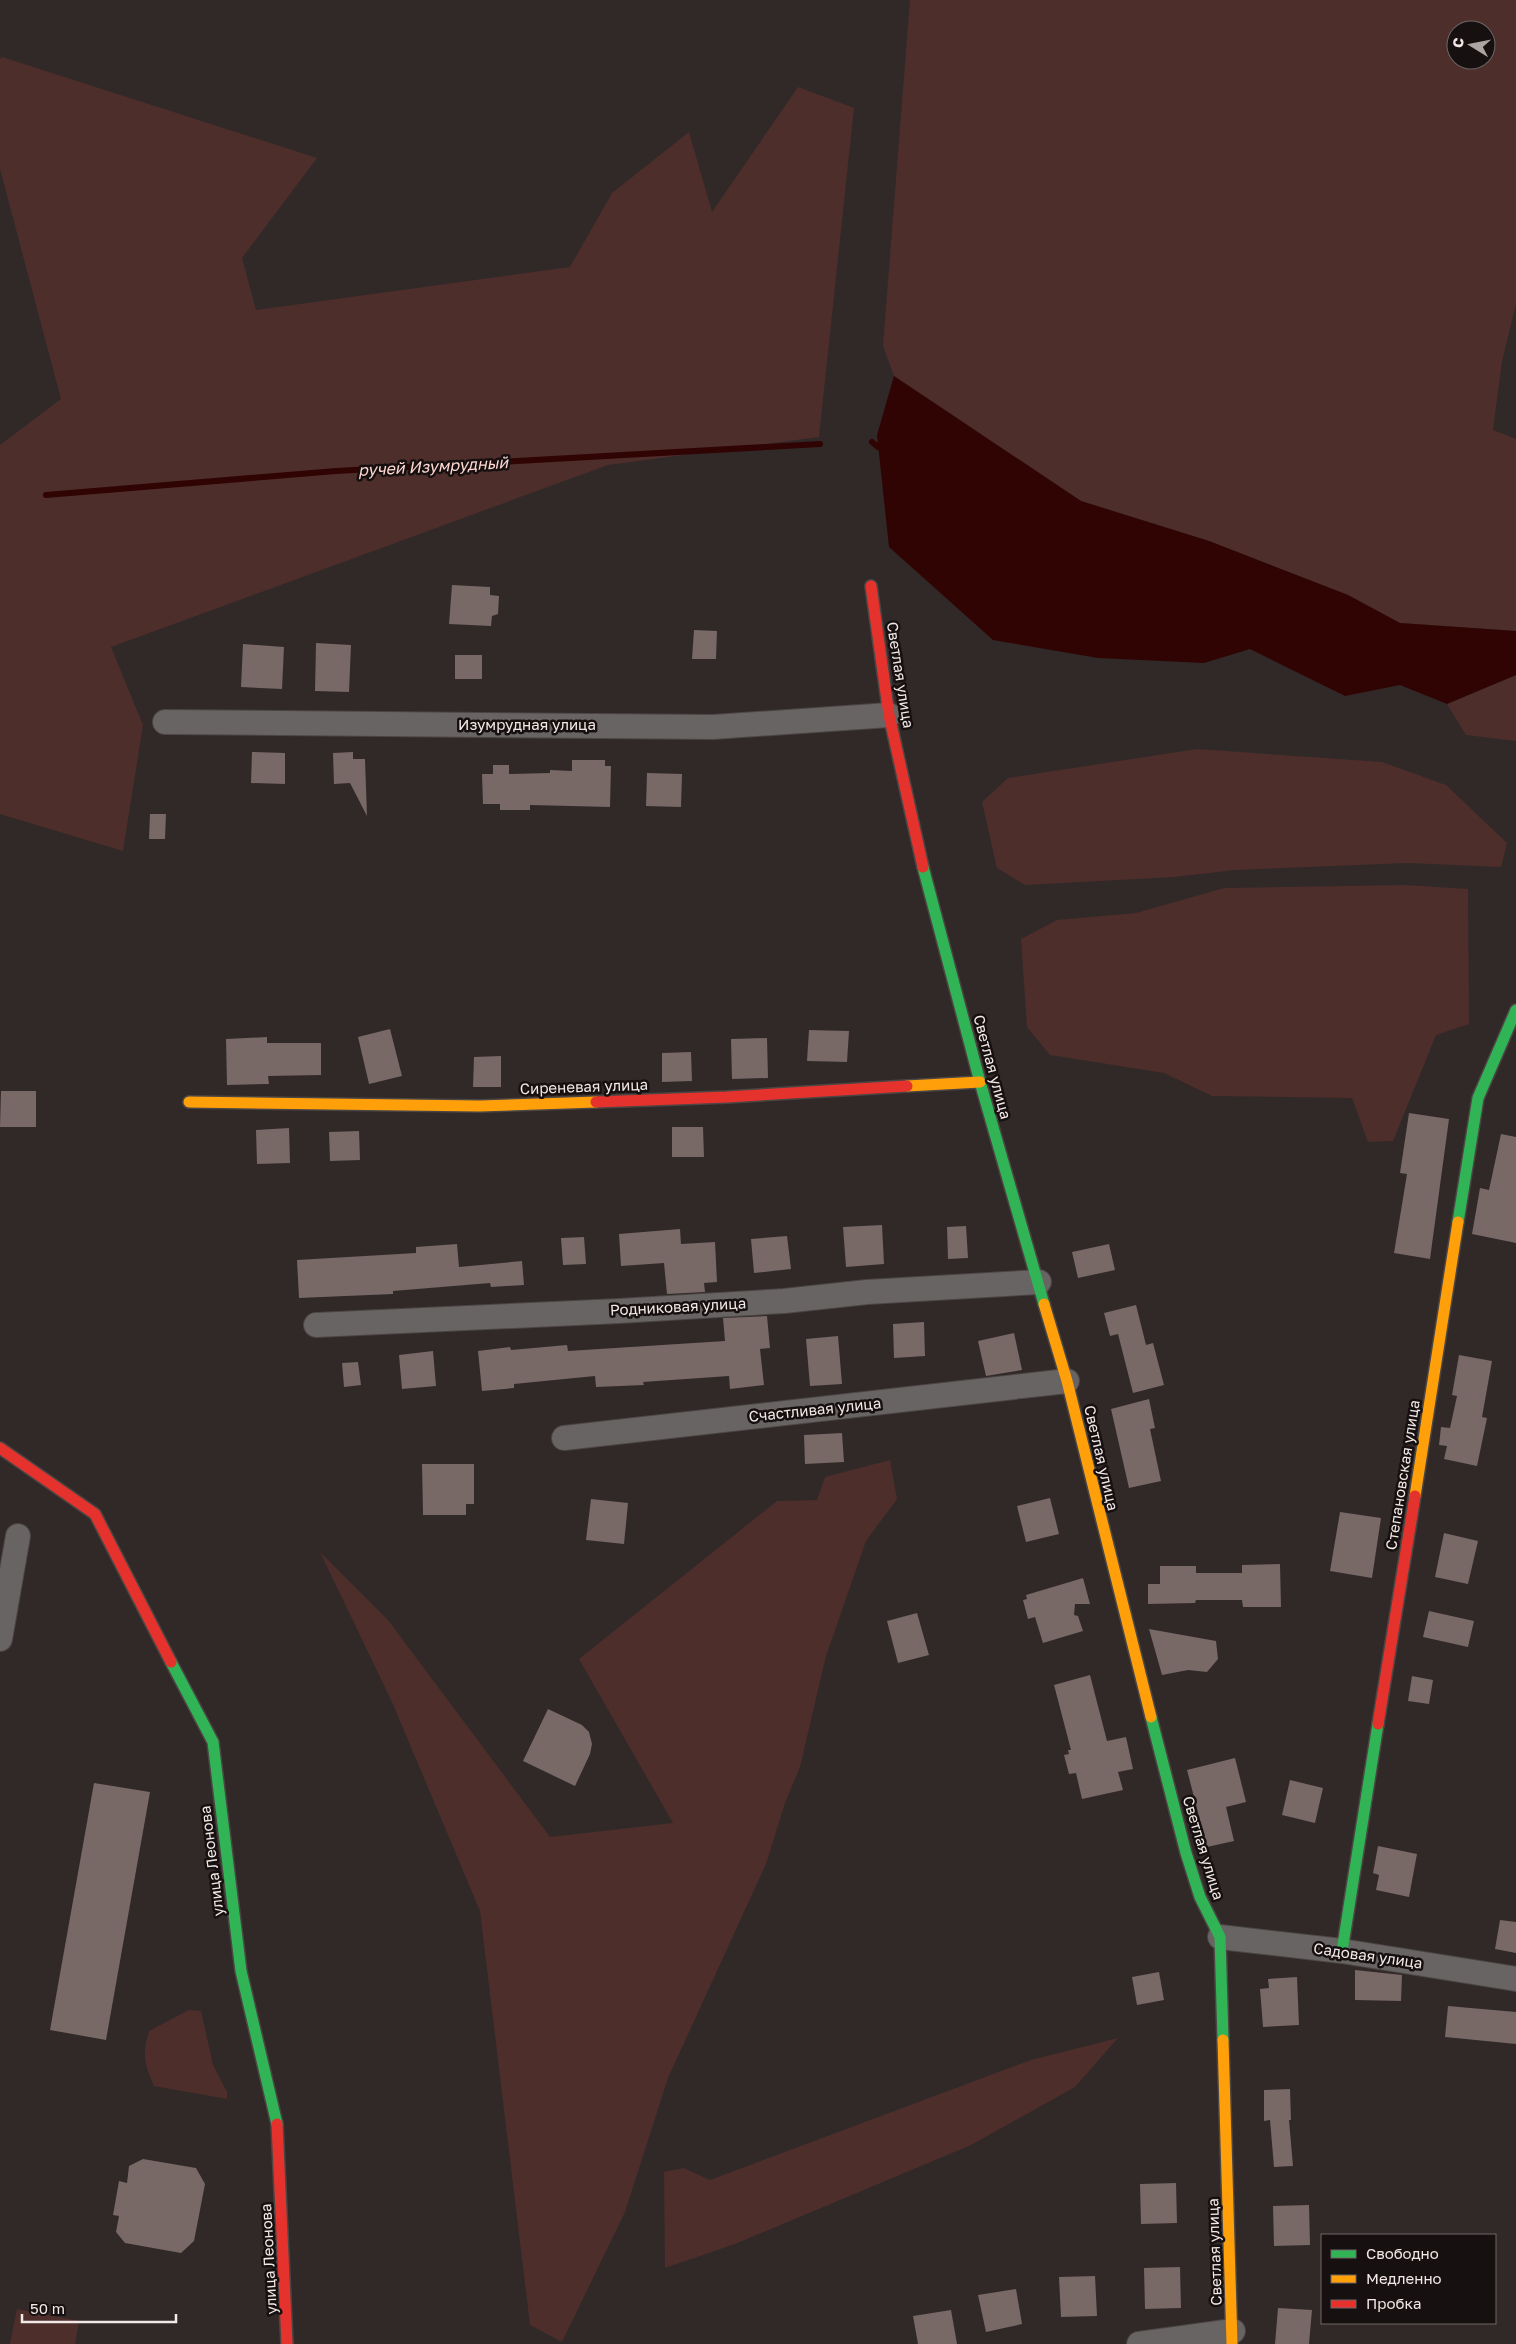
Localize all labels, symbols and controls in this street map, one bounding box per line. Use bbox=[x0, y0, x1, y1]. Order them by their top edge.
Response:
north arrow bbox=[1446, 20, 1496, 70]
text: С bbox=[1448, 36, 1467, 49]
water label: ручей Изумрудный bbox=[357, 452, 510, 480]
street label: Светлая улица bbox=[884, 620, 918, 729]
street label: Изумрудная улица bbox=[458, 715, 596, 733]
street label: Светлая улица bbox=[970, 1013, 1016, 1121]
street label: Сиреневая улица bbox=[520, 1075, 648, 1097]
street label: Родниковая улица bbox=[609, 1293, 747, 1319]
street label: Счастливая улица bbox=[748, 1393, 882, 1425]
street label: Степановская улица bbox=[1381, 1399, 1423, 1551]
street label: Светлая улица bbox=[1081, 1403, 1123, 1512]
street label: Светлая улица bbox=[1180, 1794, 1228, 1902]
street label: улица Леонова bbox=[195, 1805, 227, 1917]
street label: Садовая улица bbox=[1312, 1938, 1424, 1972]
street label: Светлая улица bbox=[1203, 2198, 1225, 2306]
street label: улица Леонова bbox=[256, 2203, 280, 2315]
legend bbox=[1321, 2234, 1496, 2324]
text: Свободно bbox=[1366, 2244, 1439, 2262]
text: Медленно bbox=[1366, 2269, 1442, 2287]
scale bar bbox=[22, 2292, 176, 2324]
text: Пробка bbox=[1366, 2294, 1421, 2312]
text: 50 m bbox=[30, 2299, 65, 2317]

